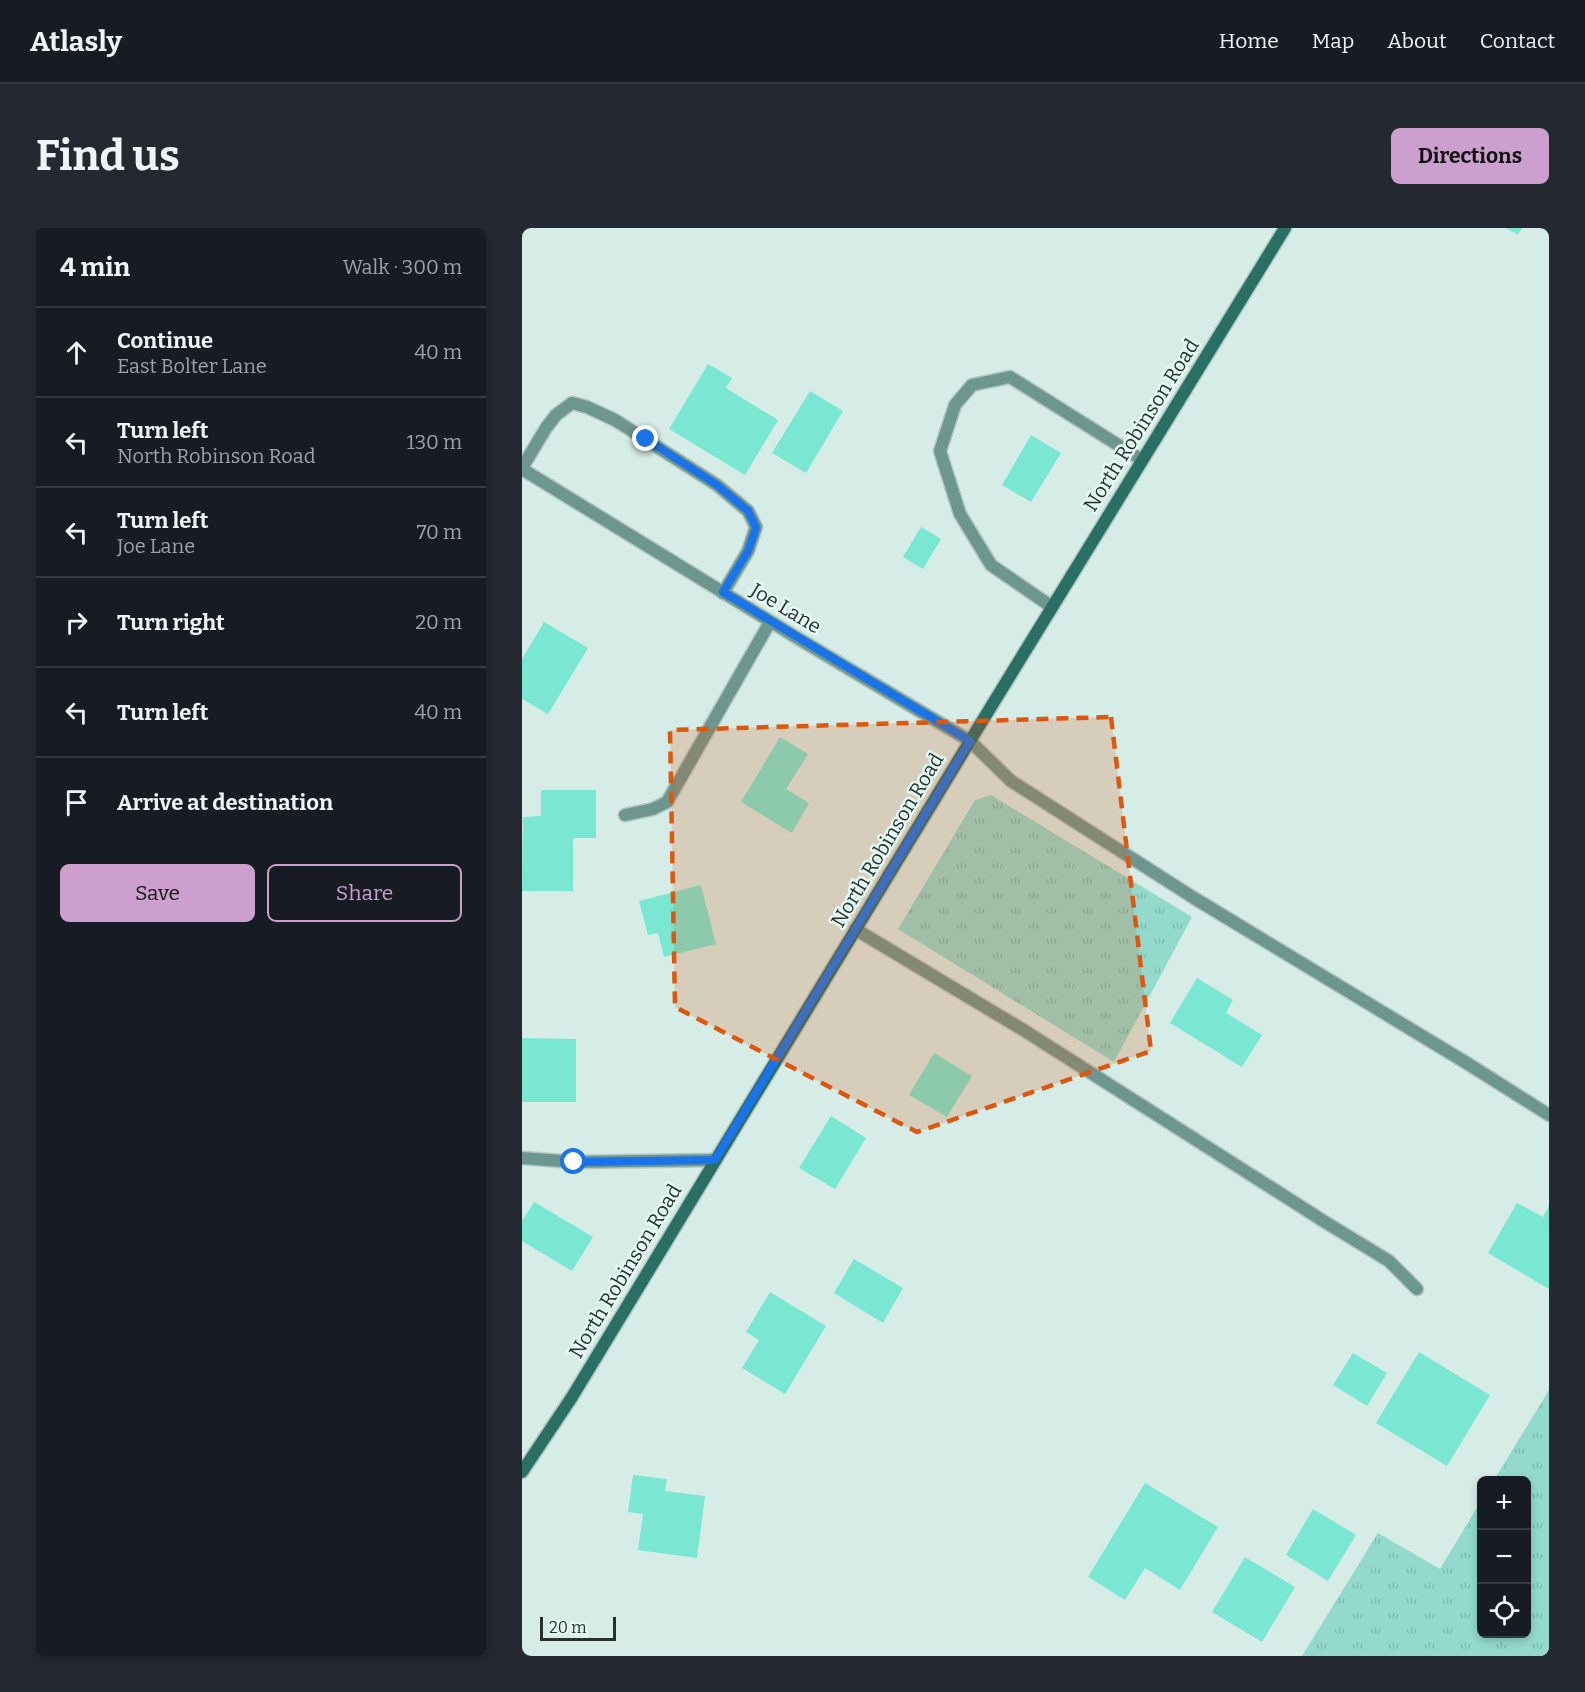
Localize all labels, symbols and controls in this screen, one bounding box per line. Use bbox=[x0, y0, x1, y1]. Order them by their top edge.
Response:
text: Atlasly bbox=[30, 25, 122, 58]
text: Home bbox=[1219, 28, 1279, 54]
text: Map bbox=[1312, 28, 1354, 54]
text: About bbox=[1387, 28, 1447, 54]
text: Contact bbox=[1480, 28, 1555, 54]
button: Directions bbox=[1391, 128, 1549, 184]
text: Find us bbox=[36, 131, 180, 181]
text: 4 min bbox=[60, 252, 130, 283]
text: Walk · 300 m bbox=[343, 255, 462, 279]
text: Continue bbox=[117, 327, 213, 354]
street label: North Robinson Road bbox=[1078, 334, 1204, 516]
icon: ahead bbox=[60, 336, 93, 369]
text: 40 m bbox=[414, 340, 462, 364]
text: East Bolter Lane bbox=[117, 354, 267, 378]
text: Turn left bbox=[117, 417, 209, 444]
route end bbox=[632, 425, 658, 451]
icon: left bbox=[60, 426, 93, 459]
text: 130 m bbox=[407, 430, 462, 454]
text: North Robinson Road bbox=[117, 444, 316, 468]
text: Turn left bbox=[117, 507, 209, 534]
icon: left bbox=[60, 516, 93, 549]
text: 70 m bbox=[416, 520, 462, 544]
text: Joe Lane bbox=[117, 534, 195, 558]
street label: Joe Lane bbox=[745, 577, 826, 638]
icon: right bbox=[60, 606, 93, 639]
text: Turn right bbox=[117, 609, 225, 636]
text: 20 m bbox=[415, 610, 462, 634]
icon: left bbox=[60, 696, 93, 729]
text: Turn left bbox=[117, 699, 209, 726]
text: 40 m bbox=[414, 700, 462, 724]
street label: North Robinson Road bbox=[826, 749, 948, 931]
icon: arrive bbox=[60, 786, 93, 819]
text: Arrive at destination bbox=[117, 789, 333, 816]
button: Save bbox=[60, 864, 255, 922]
button: Share bbox=[267, 864, 462, 922]
route start bbox=[560, 1148, 586, 1174]
street label: North Robinson Road bbox=[564, 1180, 686, 1362]
map controls bbox=[1477, 1476, 1531, 1638]
button: + bbox=[1477, 1476, 1531, 1530]
button: − bbox=[1477, 1530, 1531, 1584]
button: locate bbox=[1477, 1584, 1531, 1638]
scale bar bbox=[540, 1614, 616, 1642]
text: 20 m bbox=[549, 1618, 586, 1637]

